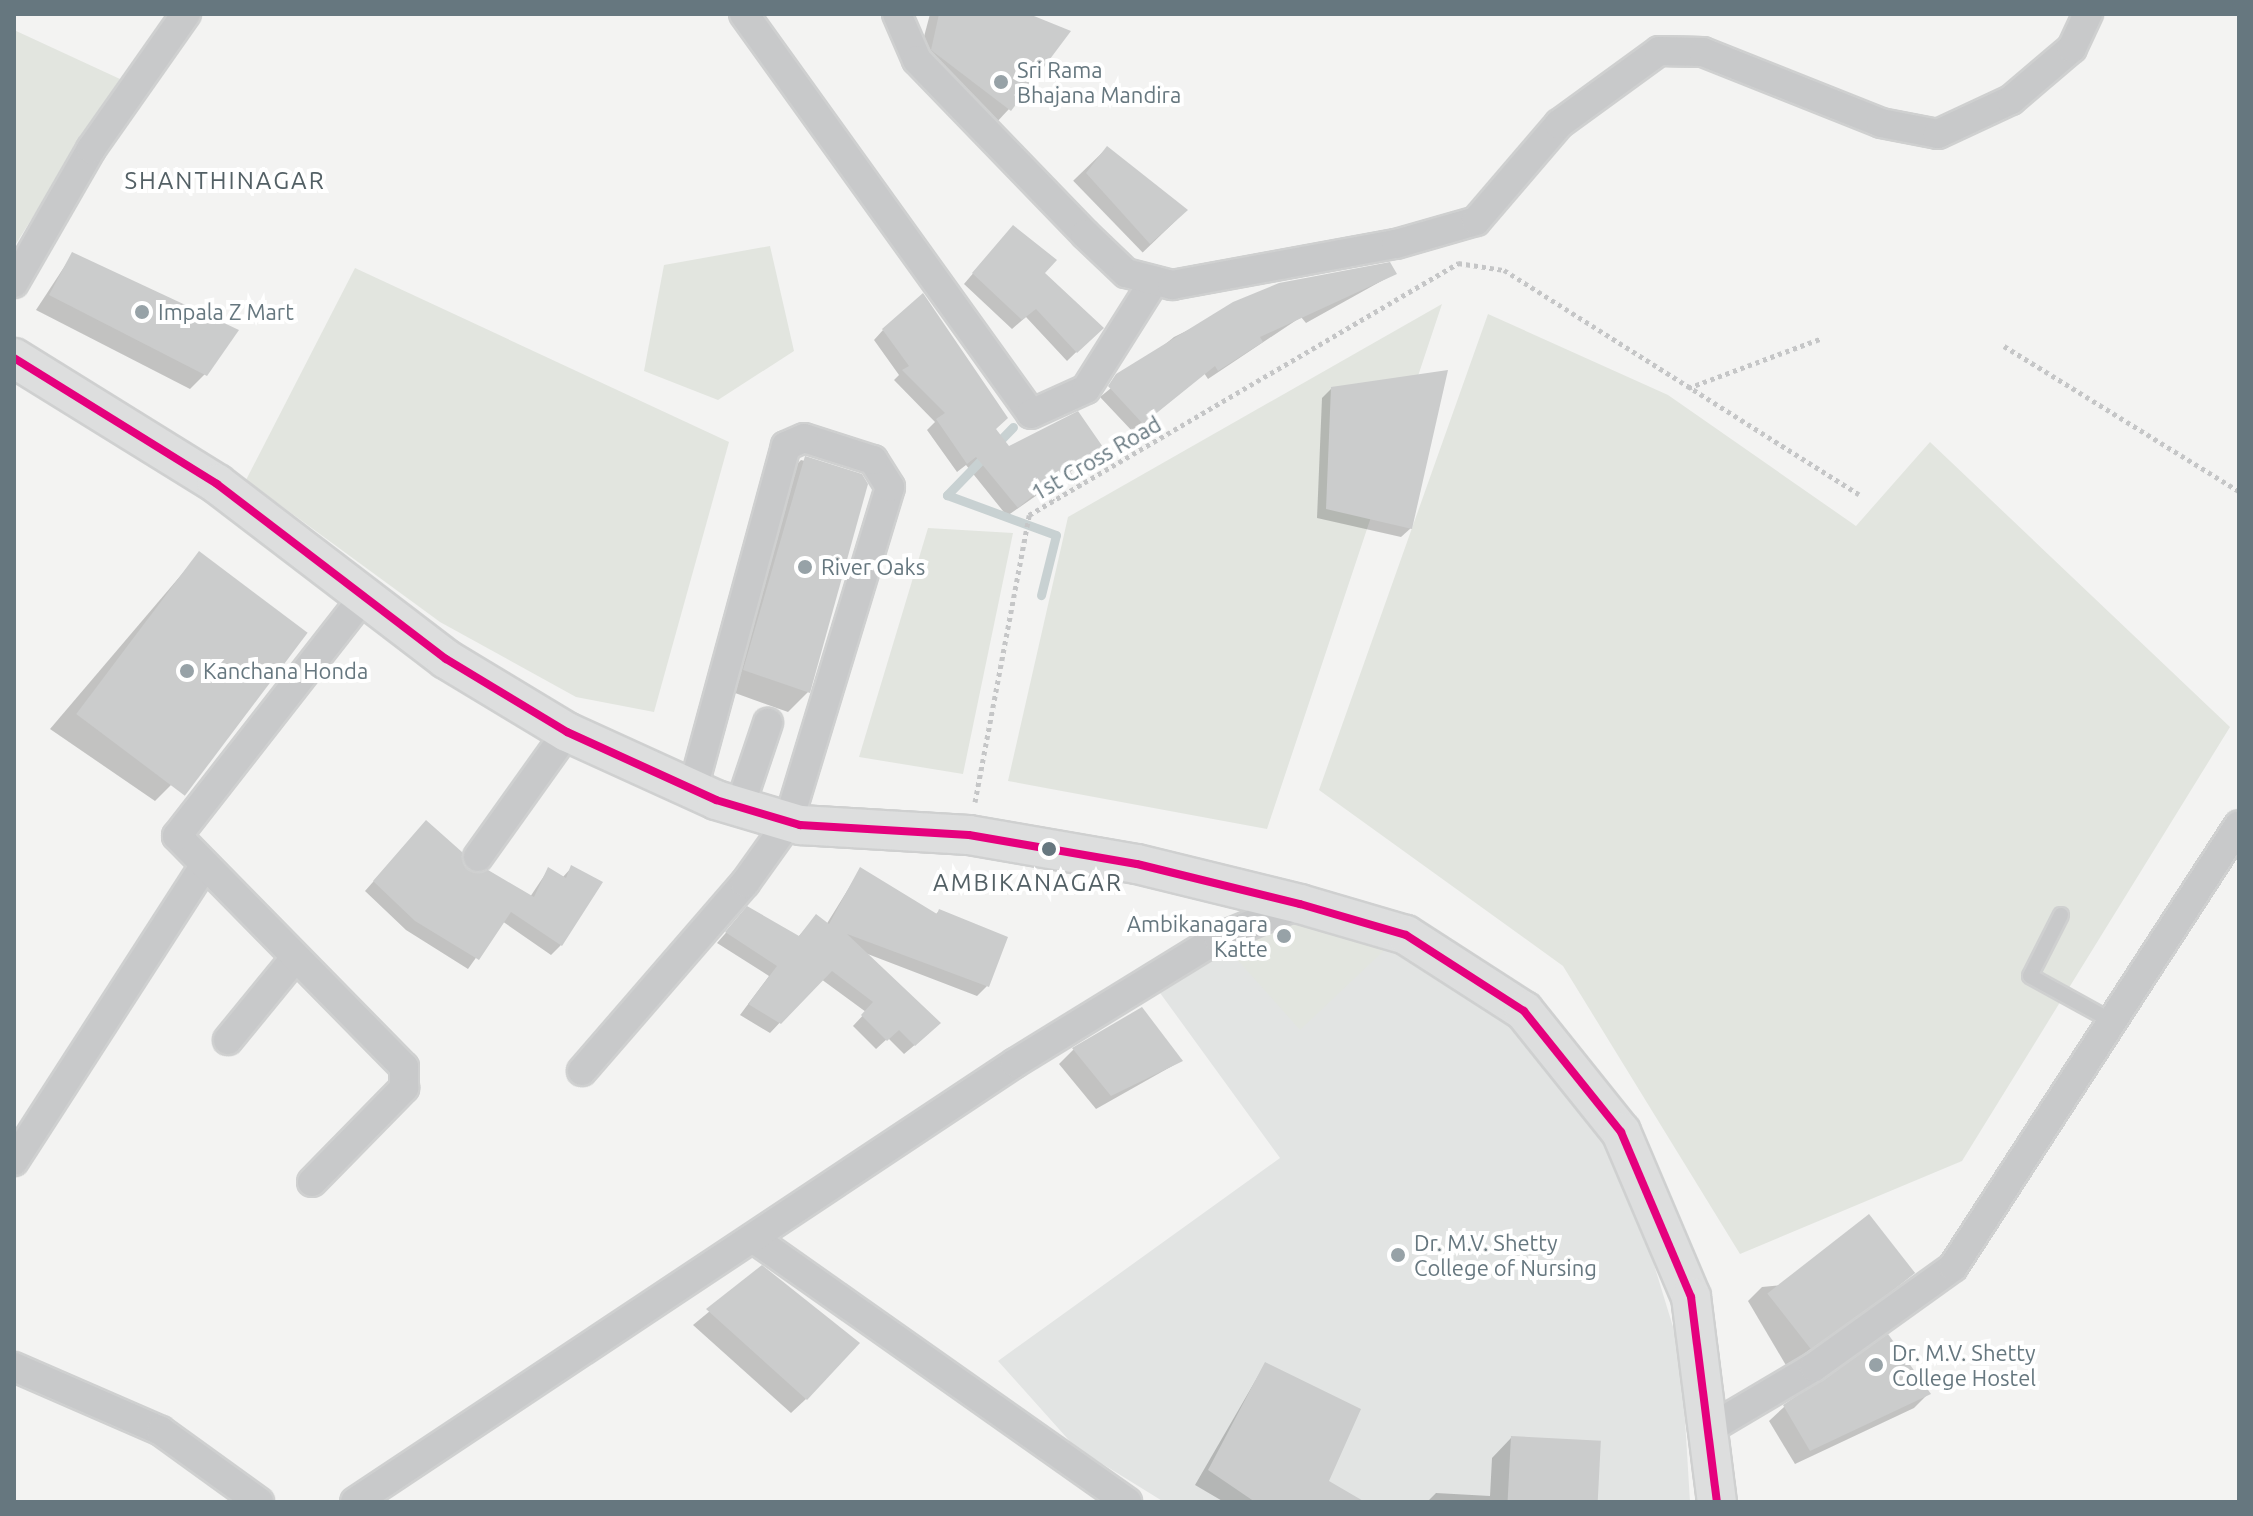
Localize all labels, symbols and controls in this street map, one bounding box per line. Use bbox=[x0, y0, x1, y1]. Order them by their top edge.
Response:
place label: Sri Rama Bhajana Mandira bbox=[1017, 56, 1181, 108]
marker: Sri Rama Bhajana Mandira bbox=[992, 73, 1010, 91]
district label: SHANTHINAGAR bbox=[124, 167, 326, 195]
place label: Impala Z Mart bbox=[158, 299, 294, 325]
marker: Impala Z Mart bbox=[133, 303, 151, 321]
street label: 1st Cross Road bbox=[1027, 410, 1165, 506]
place label: River Oaks bbox=[821, 554, 925, 580]
marker: River Oaks bbox=[796, 558, 814, 576]
place label: Kanchana Honda bbox=[203, 658, 368, 684]
marker: Kanchana Honda bbox=[178, 662, 196, 680]
unlabelled marker bbox=[1041, 841, 1057, 857]
district label: AMBIKANAGAR bbox=[933, 869, 1123, 897]
place label: Ambikanagara Katte bbox=[1127, 910, 1268, 962]
marker: Ambikanagara Katte bbox=[1275, 927, 1293, 945]
place label: Dr. M.V. Shetty College of Nursing bbox=[1414, 1229, 1597, 1280]
marker: Dr. M.V. Shetty College of Nursing bbox=[1389, 1246, 1407, 1264]
place label: Dr. M.V. Shetty College Hostel bbox=[1892, 1339, 2036, 1390]
marker: Dr. M.V. Shetty College Hostel bbox=[1867, 1356, 1885, 1374]

